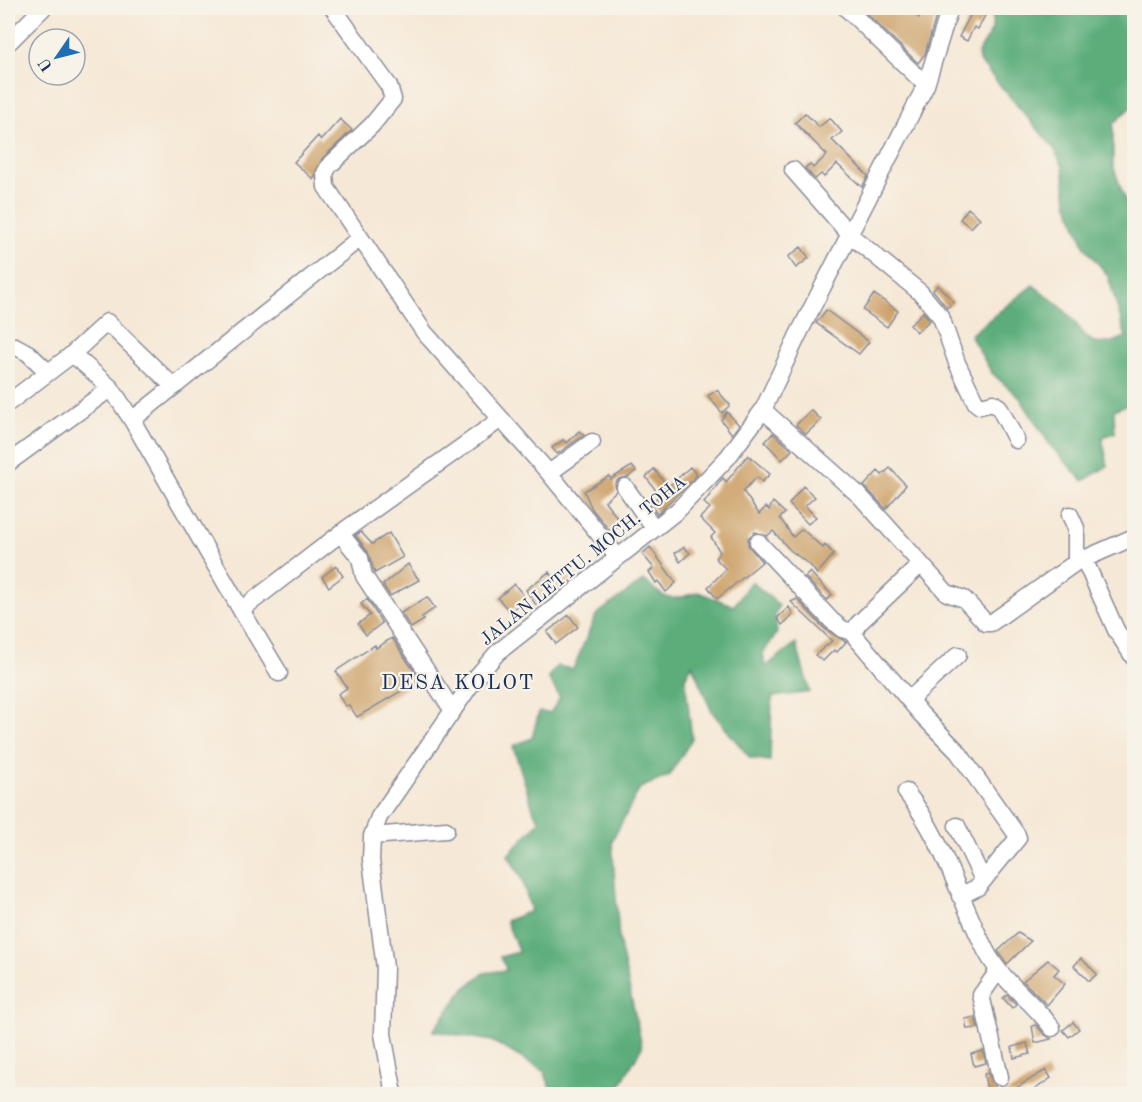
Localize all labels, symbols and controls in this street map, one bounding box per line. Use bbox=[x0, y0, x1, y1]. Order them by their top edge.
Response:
north arrow bbox=[27, 27, 87, 87]
text: U bbox=[36, 54, 57, 74]
street label: JALAN LETTU. MOCH. TOHA bbox=[477, 472, 690, 649]
district label: DESA KOLOT bbox=[381, 673, 535, 694]

